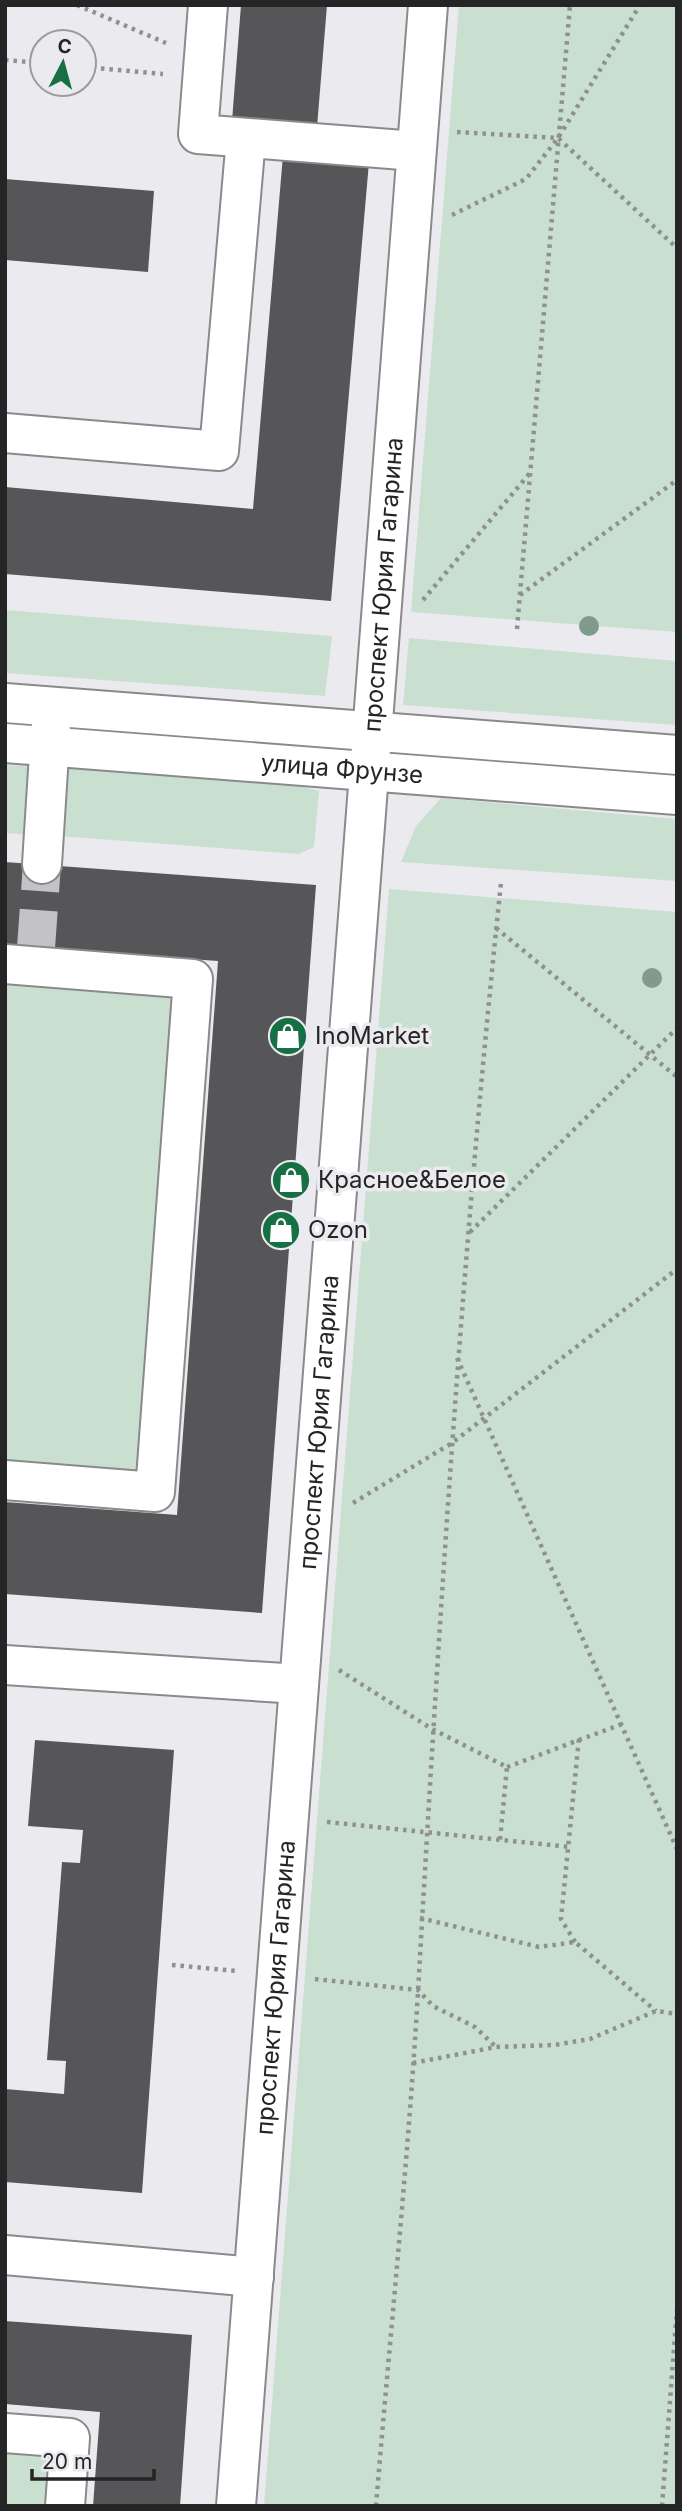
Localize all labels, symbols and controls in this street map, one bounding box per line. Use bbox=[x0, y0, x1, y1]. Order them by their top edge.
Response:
north arrow bbox=[28, 28, 98, 98]
text: С bbox=[57, 34, 73, 59]
street label: проспект Юрия Гагарина bbox=[357, 436, 409, 733]
street label: улица Фрунзе bbox=[260, 748, 424, 789]
shop icon: InoMarket bbox=[267, 1015, 309, 1057]
place label: InoMarket bbox=[315, 1021, 429, 1050]
shop icon: Красное&Белое bbox=[270, 1159, 312, 1201]
place label: Красное&Белое bbox=[318, 1165, 506, 1194]
shop icon: Ozon bbox=[260, 1209, 302, 1251]
place label: Ozon bbox=[308, 1215, 368, 1244]
street label: проспект Юрия Гагарина bbox=[293, 1274, 344, 1571]
street label: проспект Юрия Гагарина bbox=[250, 1839, 301, 2136]
scale bar bbox=[32, 2438, 154, 2482]
text: 20 m bbox=[42, 2449, 92, 2474]

